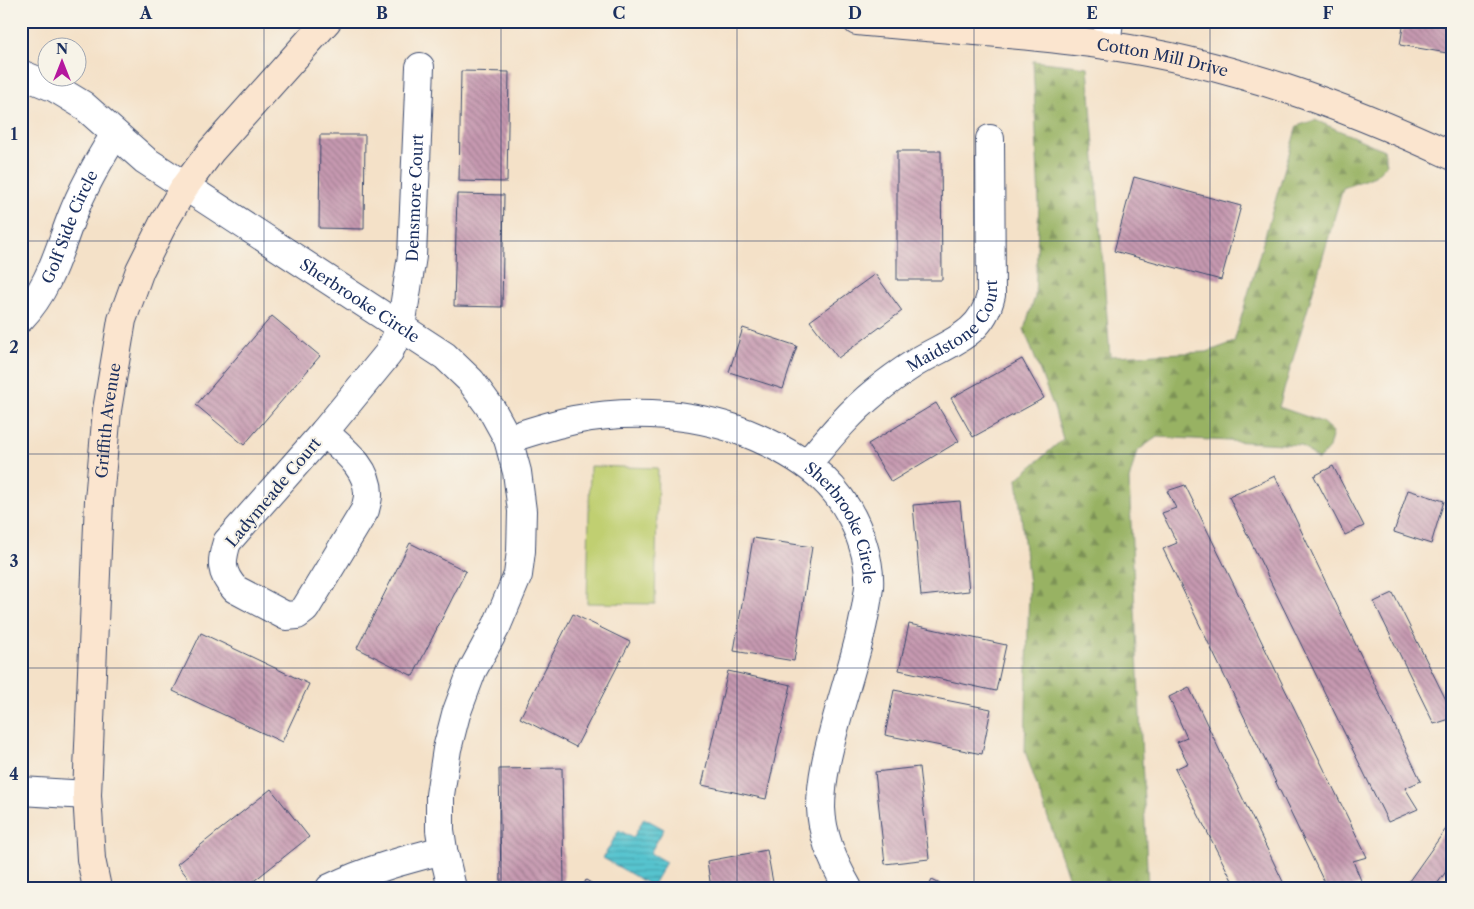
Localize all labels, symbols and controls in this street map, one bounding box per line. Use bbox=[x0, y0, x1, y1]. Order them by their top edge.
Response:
text: A bbox=[139, 3, 153, 23]
text: B bbox=[376, 3, 388, 23]
text: C bbox=[613, 3, 625, 23]
text: D bbox=[848, 3, 862, 23]
text: E bbox=[1086, 3, 1098, 23]
text: F bbox=[1323, 3, 1334, 23]
street label: Cotton Mill Drive bbox=[1095, 34, 1231, 81]
north arrow bbox=[38, 38, 88, 88]
text: N bbox=[56, 40, 68, 58]
text: 1 bbox=[10, 124, 18, 144]
street label: Densmore Court bbox=[402, 133, 427, 262]
street label: Golf Side Circle bbox=[37, 167, 102, 287]
street label: Sherbrooke Circle bbox=[296, 254, 423, 347]
street label: Maidstone Court bbox=[903, 280, 1001, 376]
text: 2 bbox=[9, 337, 19, 357]
street label: Griffith Avenue bbox=[91, 361, 125, 479]
street label: Ladymeade Court bbox=[221, 433, 325, 551]
street label: Sherbrooke Circle bbox=[801, 457, 879, 584]
text: 3 bbox=[9, 551, 19, 571]
text: 4 bbox=[9, 764, 19, 784]

